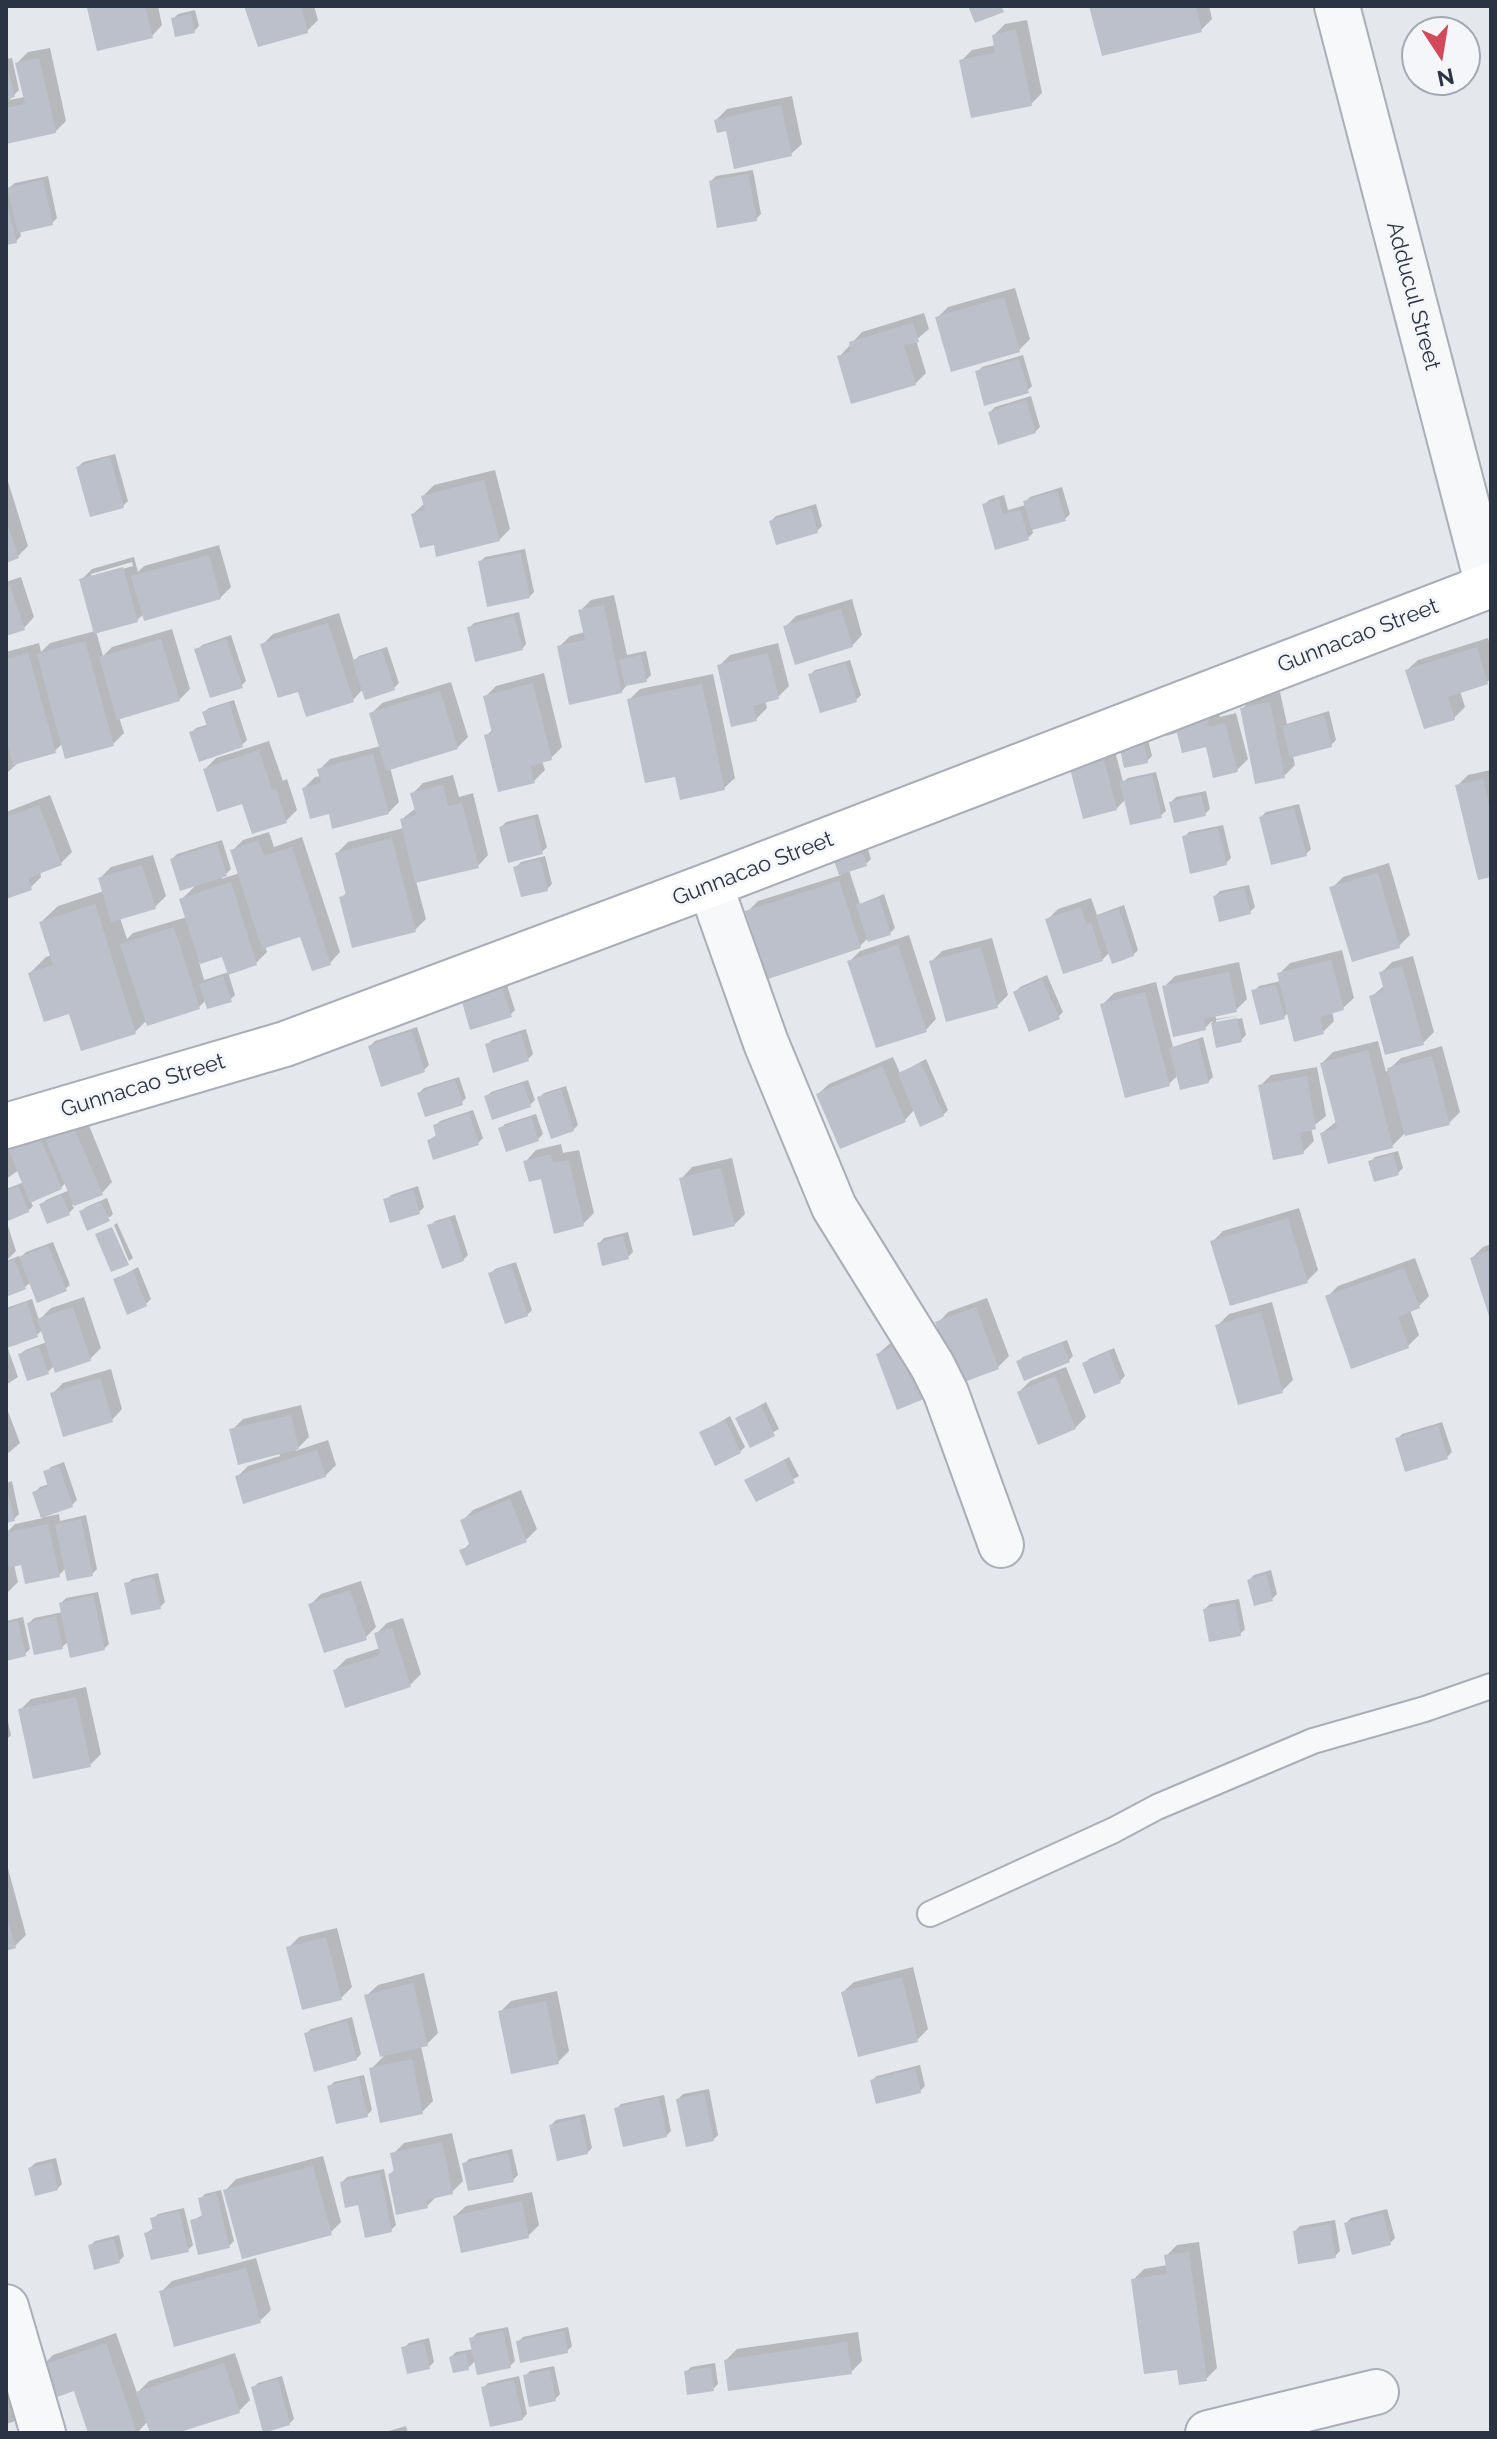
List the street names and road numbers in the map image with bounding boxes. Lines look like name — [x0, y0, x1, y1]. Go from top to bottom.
street label: Adducul Street — [1380, 219, 1446, 373]
street label: Gunnacao Street — [1274, 593, 1442, 679]
street label: Gunnacao Street — [669, 826, 837, 912]
street label: Gunnacao Street — [58, 1048, 228, 1124]

